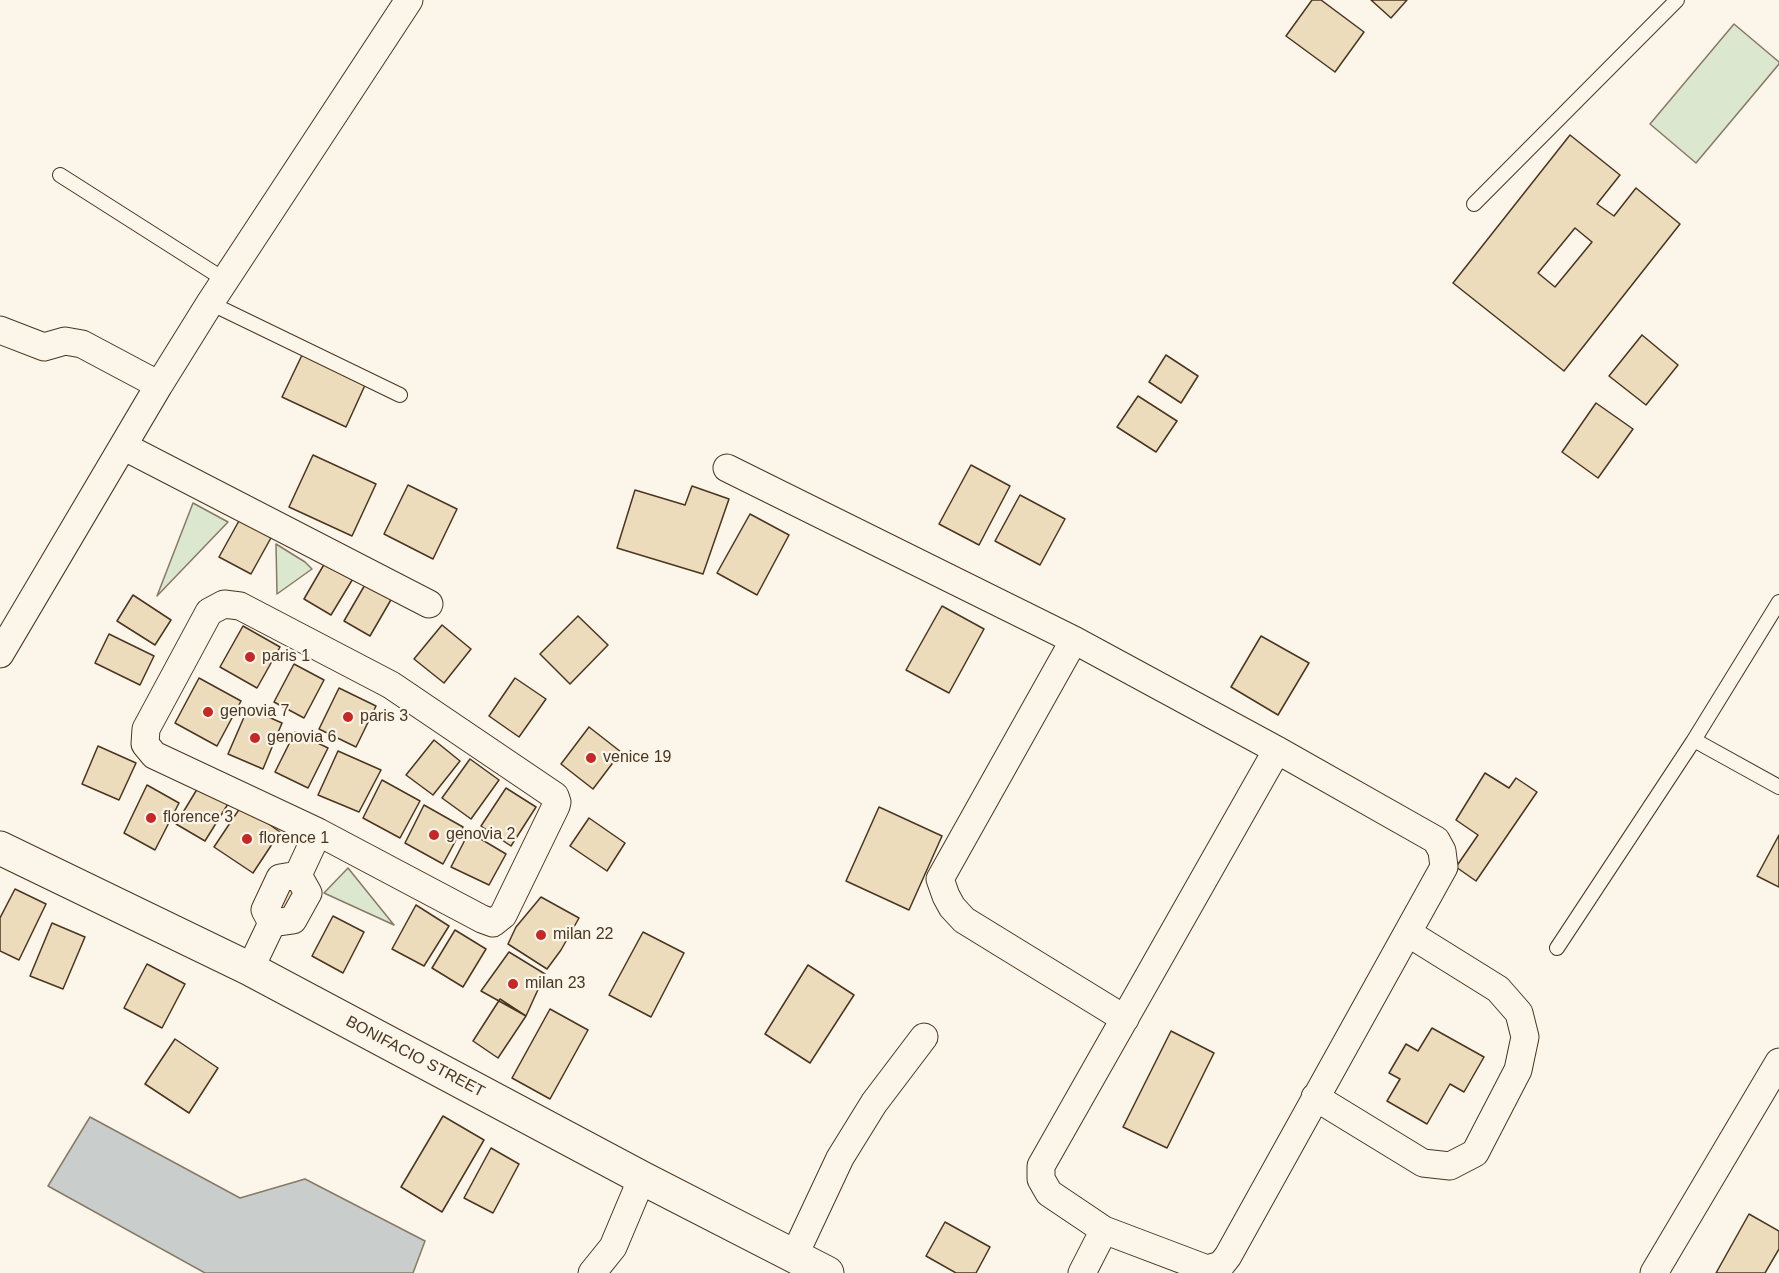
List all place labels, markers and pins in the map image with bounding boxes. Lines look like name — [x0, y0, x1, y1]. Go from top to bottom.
place label: paris 1 — [262, 647, 310, 667]
marker: paris 1 — [243, 650, 257, 664]
place label: genovia 7 — [220, 702, 289, 722]
marker: genovia 7 — [201, 705, 215, 719]
place label: paris 3 — [360, 707, 408, 727]
marker: paris 3 — [341, 710, 355, 724]
place label: genovia 6 — [267, 728, 336, 748]
marker: genovia 6 — [248, 731, 262, 745]
place label: venice 19 — [603, 748, 671, 768]
marker: venice 19 — [584, 751, 598, 765]
place label: florence 3 — [163, 808, 233, 828]
marker: florence 3 — [144, 811, 158, 825]
place label: genovia 2 — [446, 825, 515, 845]
marker: genovia 2 — [427, 828, 441, 842]
place label: florence 1 — [259, 829, 329, 849]
marker: florence 1 — [240, 832, 254, 846]
place label: milan 22 — [553, 925, 613, 945]
marker: milan 22 — [534, 928, 548, 942]
place label: milan 23 — [525, 974, 585, 994]
marker: milan 23 — [506, 977, 520, 991]

